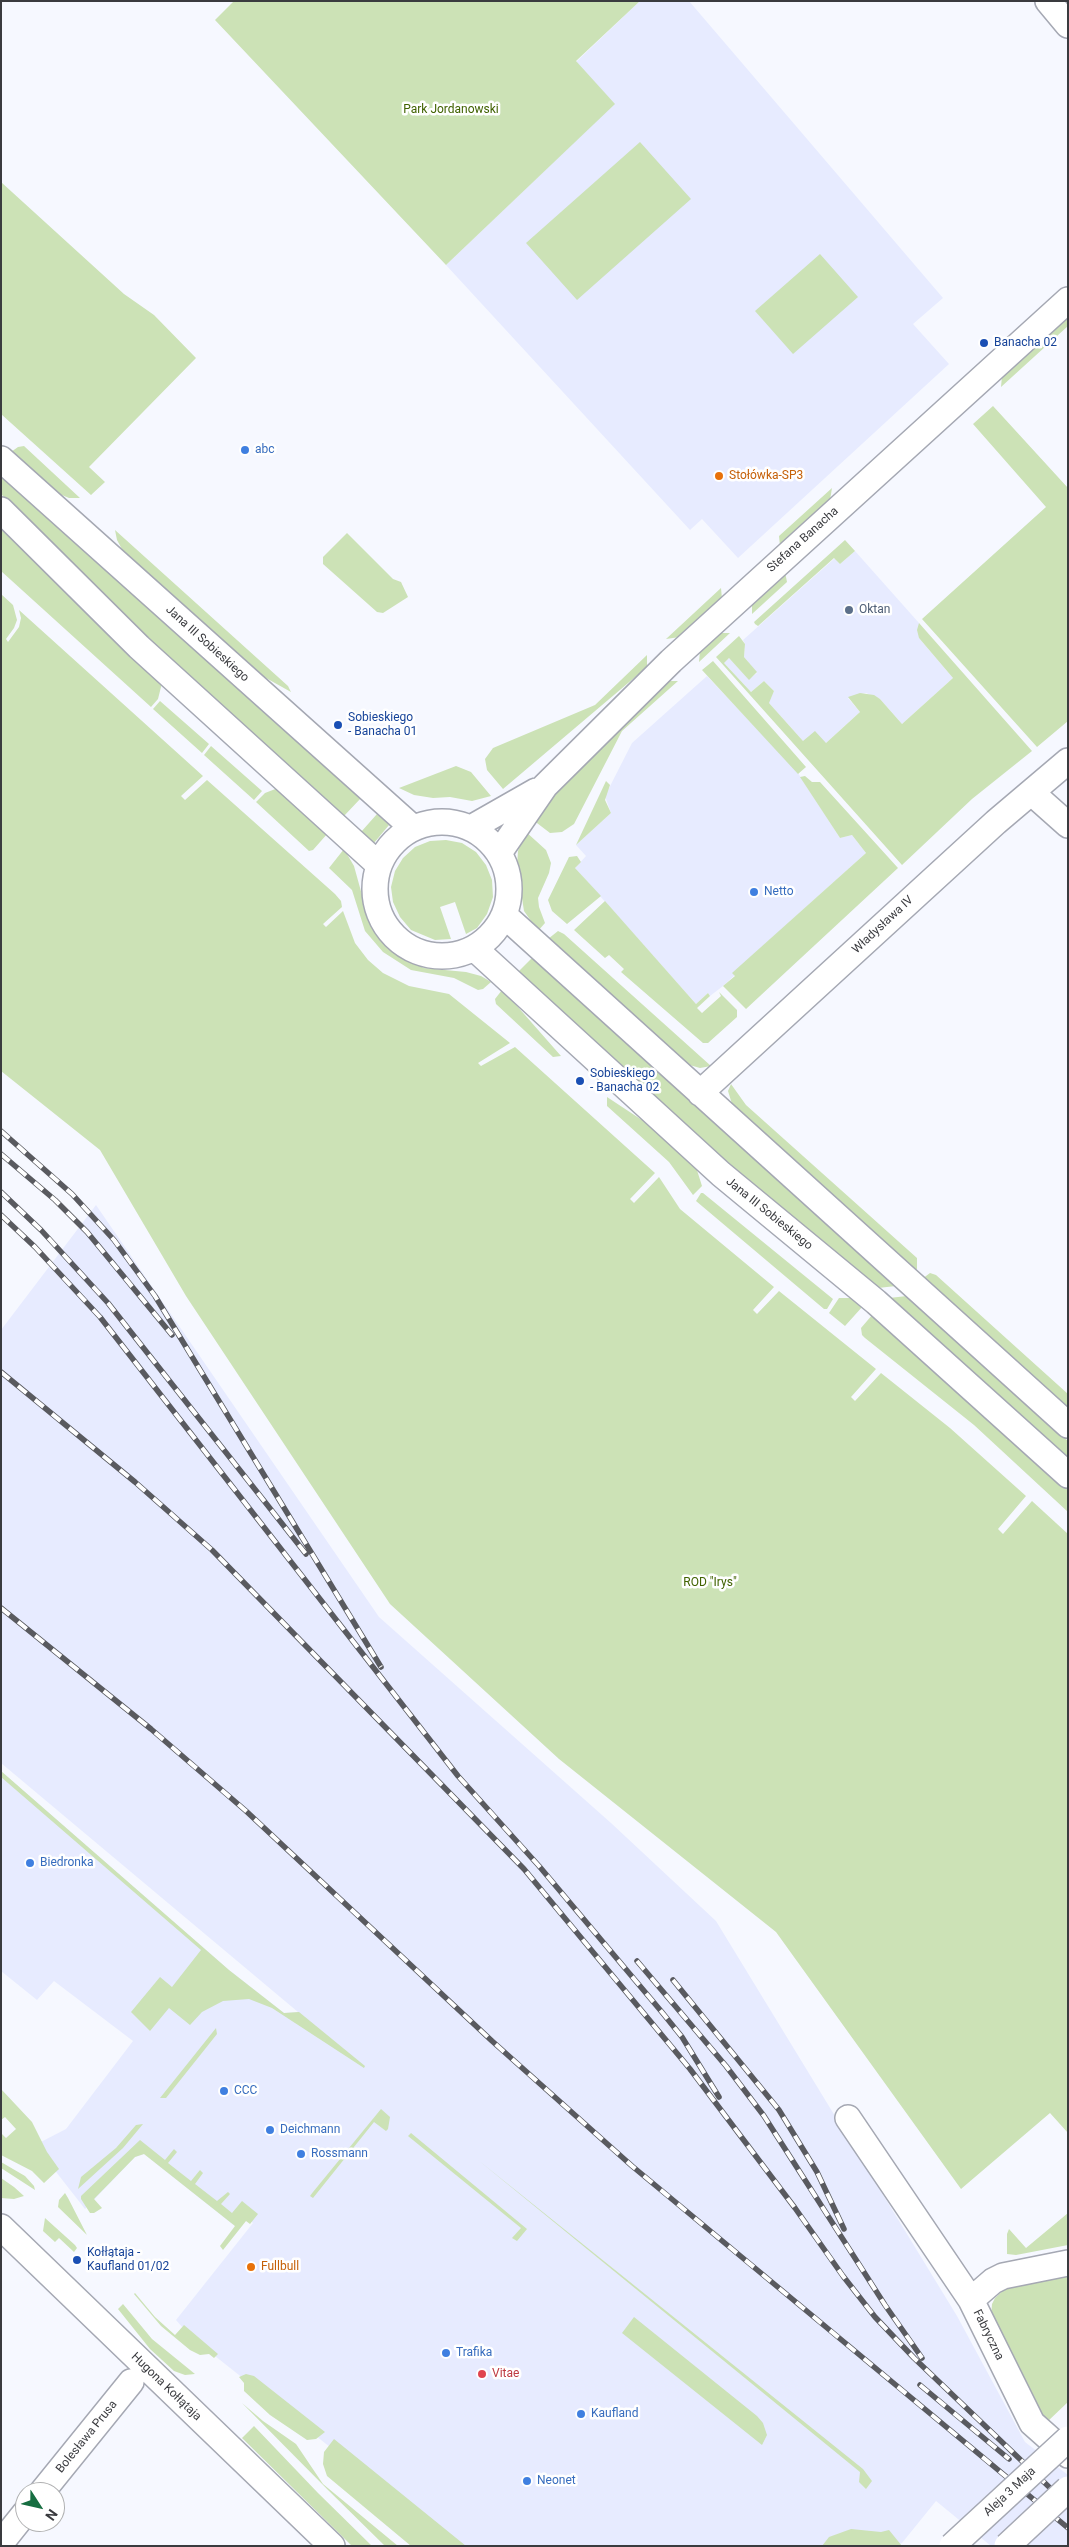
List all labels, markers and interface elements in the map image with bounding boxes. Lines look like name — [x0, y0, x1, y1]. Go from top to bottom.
park label: Park Jordanowski — [403, 103, 499, 117]
place label: Banacha 02 — [994, 336, 1057, 350]
marker: Banacha 02 — [978, 337, 990, 349]
place label: abc — [255, 443, 275, 457]
marker: abc — [239, 444, 251, 456]
place label: Stołówka-SP3 — [729, 469, 803, 483]
marker: Stołówka-SP3 — [713, 470, 725, 482]
street label: Stefana Banacha — [764, 504, 842, 576]
street label: Jana III Sobieskiego — [162, 603, 252, 685]
place label: Oktan — [859, 603, 890, 617]
marker: Oktan — [843, 604, 855, 616]
place label: Sobieskiego - Banacha 01 — [348, 711, 417, 739]
marker: Sobieskiego - Banacha 01 — [332, 719, 344, 731]
place label: Netto — [764, 885, 794, 899]
marker: Netto — [748, 886, 760, 898]
street label: Władysława IV — [849, 893, 917, 957]
place label: Sobieskiego - Banacha 02 — [590, 1067, 659, 1095]
marker: Sobieskiego - Banacha 02 — [574, 1075, 586, 1087]
street label: Jana III Sobieskiego — [723, 1175, 815, 1253]
park label: ROD "Irys" — [683, 1576, 737, 1590]
place label: Biedronka — [40, 1856, 94, 1870]
marker: Biedronka — [24, 1857, 36, 1869]
place label: CCC — [234, 2084, 257, 2098]
marker: CCC — [218, 2085, 230, 2097]
place label: Deichmann — [280, 2123, 340, 2137]
marker: Deichmann — [264, 2124, 276, 2136]
place label: Rossmann — [311, 2147, 368, 2161]
marker: Rossmann — [295, 2148, 307, 2160]
place label: Kołłątaja - Kaufland 01/02 — [87, 2246, 169, 2274]
marker: Kołłątaja - Kaufland 01/02 — [71, 2254, 83, 2266]
place label: Fullbull — [261, 2260, 299, 2274]
marker: Fullbull — [245, 2261, 257, 2273]
street label: Fabryczna — [970, 2307, 1006, 2363]
place label: Trafika — [456, 2346, 492, 2360]
marker: Trafika — [440, 2347, 452, 2359]
street label: Hugona Kołłątaja — [128, 2350, 204, 2424]
place label: Vitae — [492, 2367, 519, 2381]
marker: Vitae — [476, 2368, 488, 2380]
street label: Bolesława Prusa — [53, 2398, 121, 2476]
place label: Kaufland — [591, 2407, 638, 2421]
marker: Kaufland — [575, 2408, 587, 2420]
street label: Aleja 3 Maja — [981, 2464, 1039, 2520]
place label: Neonet — [537, 2474, 576, 2488]
marker: Neonet — [521, 2475, 533, 2487]
north arrow — [15, 2482, 65, 2532]
text: N — [42, 2506, 61, 2524]

